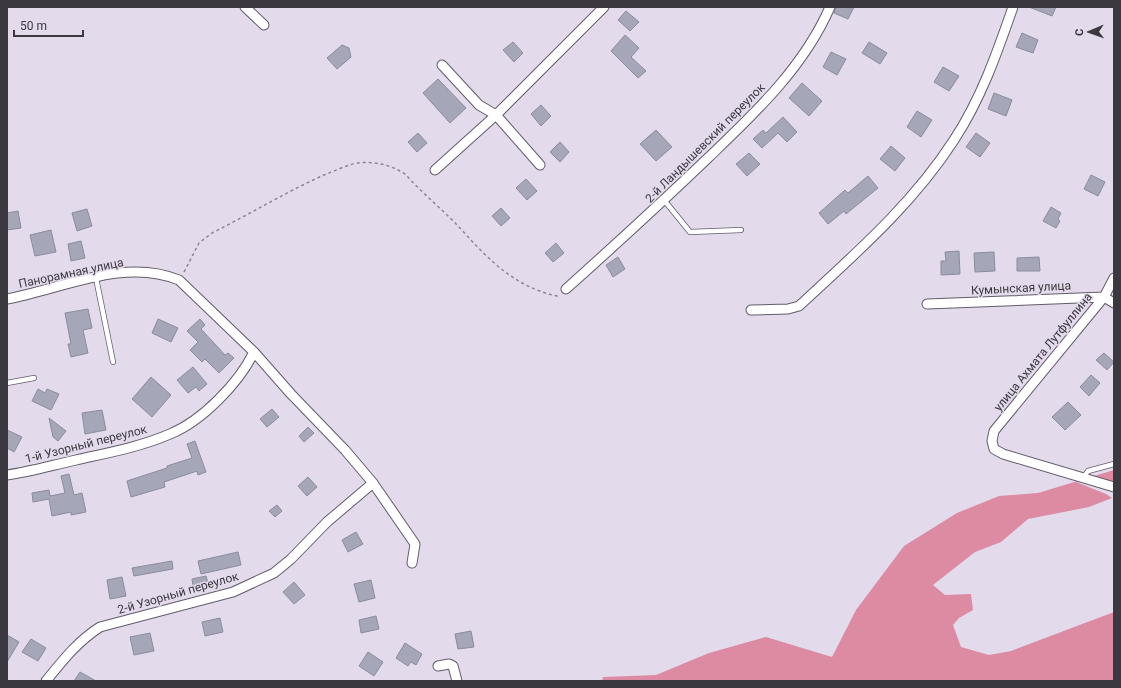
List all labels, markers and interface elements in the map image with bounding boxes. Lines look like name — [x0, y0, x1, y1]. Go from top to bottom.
scale bar — [14, 12, 83, 38]
north arrow — [1069, 12, 1109, 52]
text: 50 m — [20, 19, 47, 33]
text: С — [1073, 29, 1086, 36]
street label: 2-й Ландышевский переулок — [642, 80, 768, 206]
street label: Панорамная улица — [17, 255, 125, 291]
street label: Кумынская улица — [971, 278, 1071, 298]
street label: улица Ахмата Лутфуллина — [991, 290, 1095, 414]
street label: 1-й Узорный переулок — [24, 422, 149, 466]
street label: 2-й Узорный переулок — [116, 569, 241, 617]

